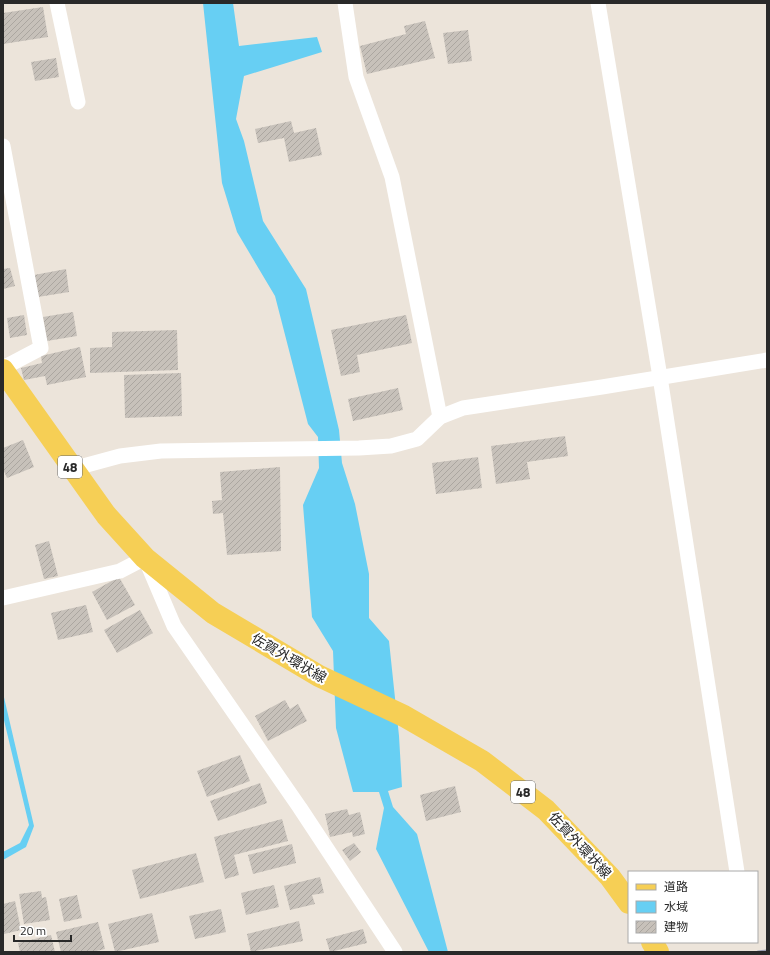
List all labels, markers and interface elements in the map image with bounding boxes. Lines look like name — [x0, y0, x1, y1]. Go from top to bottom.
road number: 48 — [58, 456, 82, 478]
street label: 佐賀外環状線 — [248, 627, 331, 688]
road number: 48 — [511, 781, 535, 803]
street label: 佐賀外環状線 — [544, 807, 617, 883]
legend — [628, 871, 758, 943]
text: 道路 — [664, 877, 688, 896]
text: 水域 — [664, 897, 688, 916]
scale bar — [14, 917, 71, 943]
text: 建物 — [664, 917, 688, 936]
text: 20 m — [20, 921, 46, 940]

